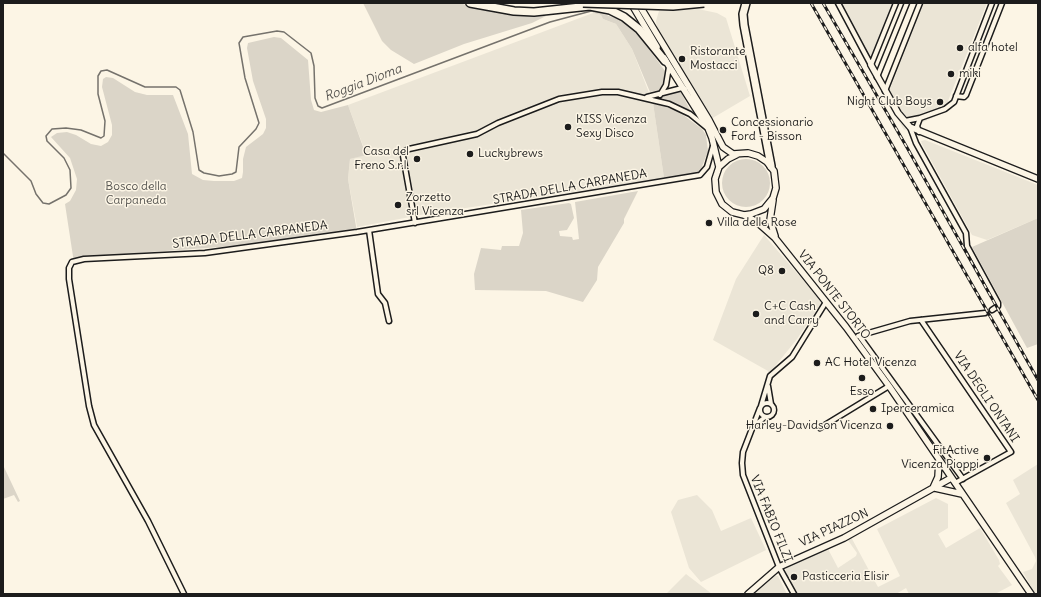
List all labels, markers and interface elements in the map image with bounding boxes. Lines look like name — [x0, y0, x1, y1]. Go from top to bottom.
place label: alfa hotel — [968, 41, 1018, 55]
marker: alfa hotel — [955, 43, 965, 53]
place label: Ristorante Mostacci — [690, 45, 745, 73]
marker: Ristorante Mostacci — [677, 54, 687, 64]
water label: Roggia Dioma — [322, 61, 404, 105]
place label: miki — [959, 67, 981, 81]
marker: miki — [946, 69, 956, 79]
place label: Night Club Boys — [847, 95, 932, 109]
marker: Night Club Boys — [935, 97, 945, 107]
place label: KISS Vicenza Sexy Disco — [576, 113, 647, 141]
place label: Concessionario Ford - Bisson — [731, 116, 813, 144]
marker: KISS Vicenza Sexy Disco — [563, 122, 573, 132]
marker: Concessionario Ford - Bisson — [718, 125, 728, 135]
place label: Casa del Freno S.r.l. — [354, 145, 409, 173]
place label: Luckybrews — [478, 147, 543, 161]
marker: Luckybrews — [465, 149, 475, 159]
marker: Casa del Freno S.r.l. — [412, 154, 422, 164]
street label: STRADA DELLA CARPANEDA — [492, 166, 648, 208]
park label: Bosco della Carpaneda — [105, 180, 167, 208]
place label: Zorzetto srl Vicenza — [406, 191, 464, 219]
marker: Zorzetto srl Vicenza — [393, 200, 403, 210]
place label: Villa delle Rose — [717, 216, 797, 230]
street label: STRADA DELLA CARPANEDA — [172, 218, 328, 252]
marker: Villa delle Rose — [704, 218, 714, 228]
street label: VIA PONTE STORTO — [795, 248, 873, 342]
place label: Q8 — [758, 264, 774, 278]
marker: Q8 — [777, 266, 787, 276]
place label: C+C Cash and Carry — [764, 300, 819, 328]
marker: C+C Cash and Carry — [751, 309, 761, 319]
street label: VIA DEGLI ONTANI — [950, 349, 1022, 445]
place label: AC Hotel Vicenza — [825, 356, 917, 370]
marker: AC Hotel Vicenza — [812, 358, 822, 368]
marker: Esso — [857, 373, 867, 383]
place label: Esso — [850, 385, 874, 399]
place label: Iperceramica — [881, 402, 954, 416]
marker: Iperceramica — [868, 404, 878, 414]
place label: Harley-Davidson Vicenza — [746, 419, 882, 433]
marker: Harley-Davidson Vicenza — [885, 421, 895, 431]
place label: FitActive Vicenza Pioppi — [901, 444, 979, 472]
marker: FitActive Vicenza Pioppi — [982, 453, 992, 463]
street label: VIA FABIO FILZI — [747, 473, 795, 565]
street label: VIA PIAZZON — [797, 506, 871, 550]
place label: Pasticceria Elisir — [802, 570, 889, 584]
marker: Pasticceria Elisir — [789, 572, 799, 582]

